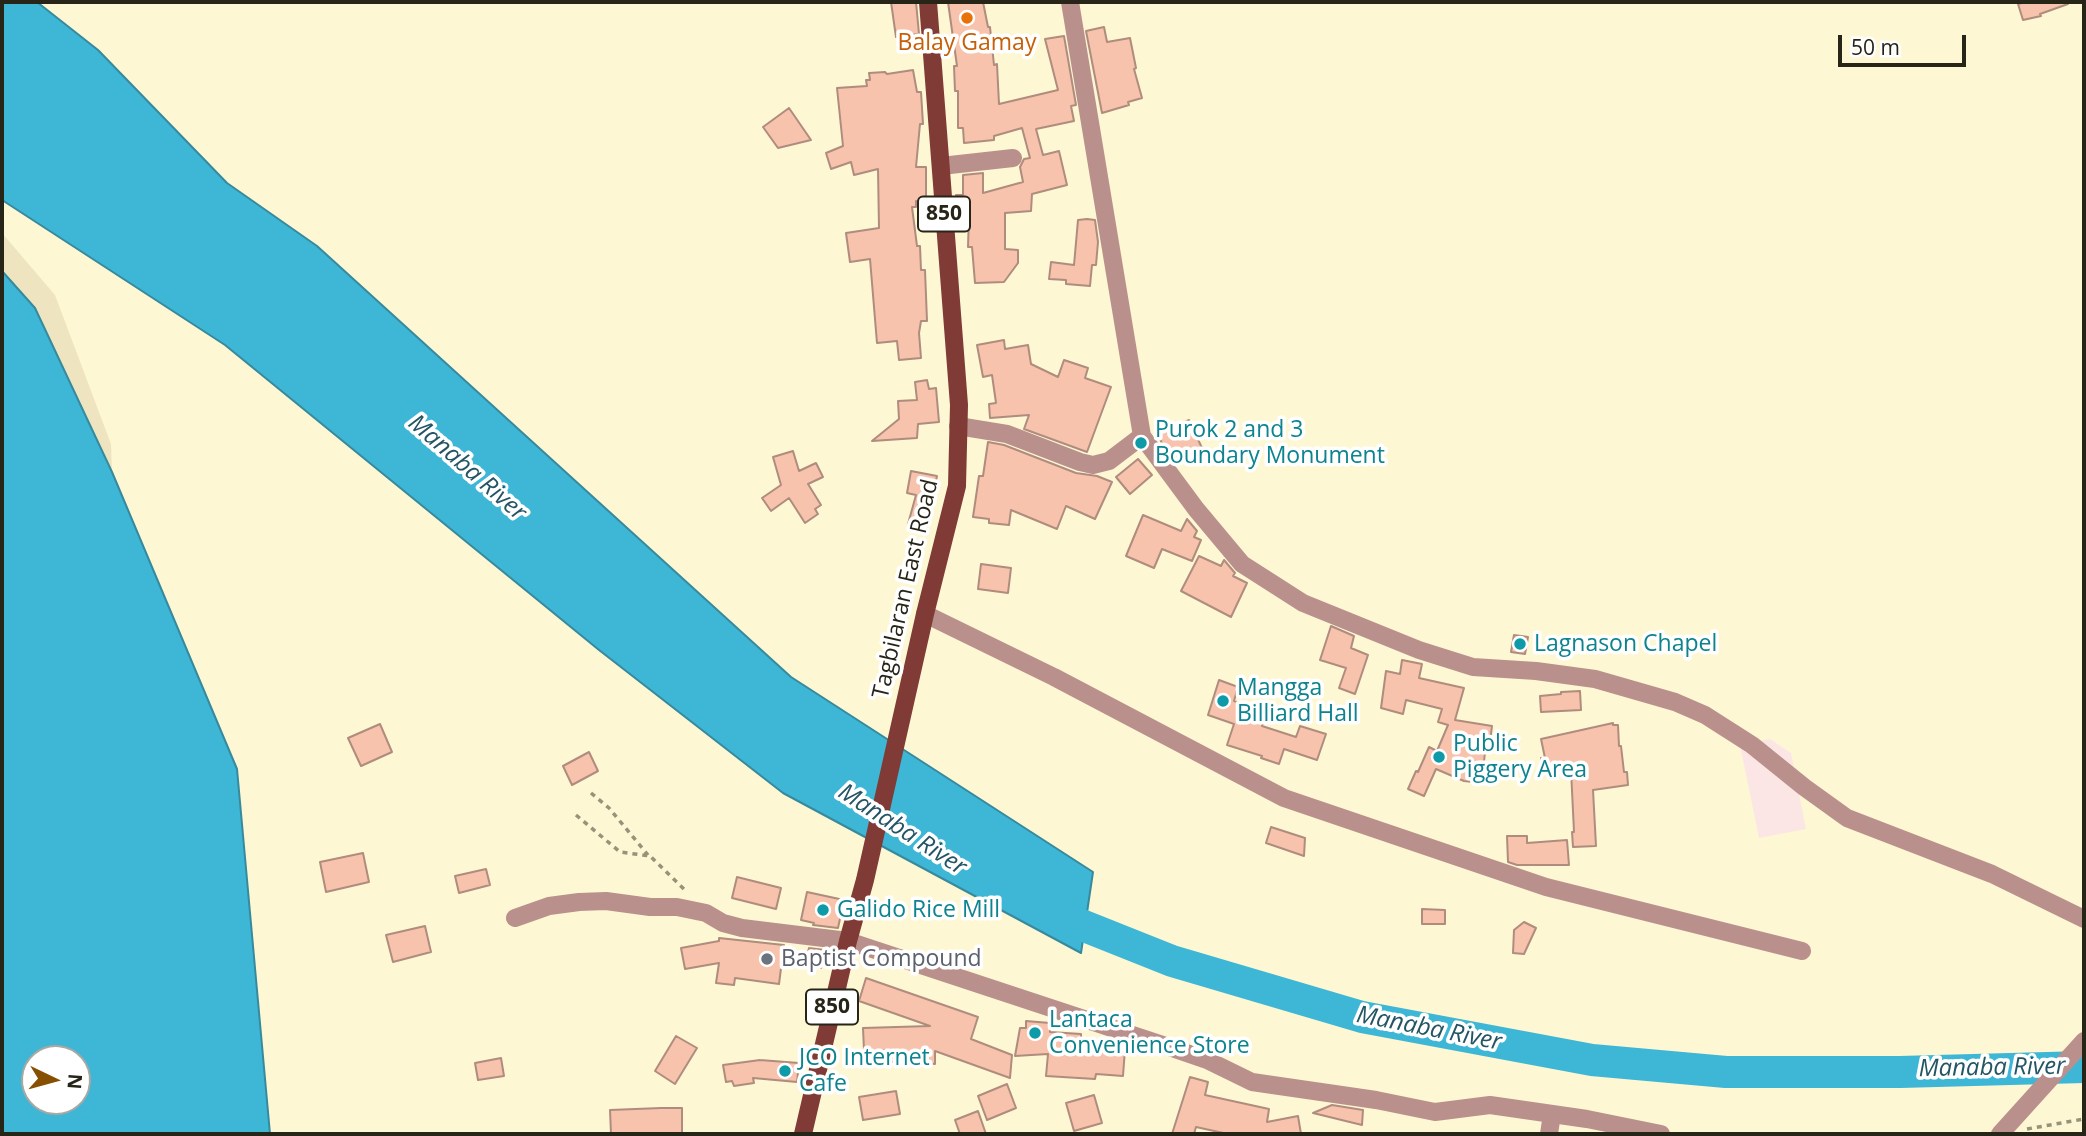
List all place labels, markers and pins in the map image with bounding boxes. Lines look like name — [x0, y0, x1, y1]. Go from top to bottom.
marker: Balay Gamay — [959, 10, 975, 26]
place label: Balay Gamay — [898, 29, 1036, 57]
place label: Purok 2 and 3 Boundary Monument — [1155, 416, 1385, 470]
marker: Purok 2 and 3 Boundary Monument — [1133, 435, 1149, 451]
place label: Lagnason Chapel — [1534, 630, 1717, 658]
marker: Lagnason Chapel — [1512, 636, 1528, 652]
place label: Mangga Billiard Hall — [1237, 674, 1359, 728]
marker: Mangga Billiard Hall — [1215, 693, 1231, 709]
place label: Public Piggery Area — [1453, 730, 1587, 784]
marker: Public Piggery Area — [1431, 749, 1447, 765]
place label: Galido Rice Mill — [837, 896, 1000, 924]
marker: Galido Rice Mill — [815, 902, 831, 918]
place label: Baptist Compound — [781, 945, 982, 973]
marker: Baptist Compound — [759, 951, 775, 967]
place label: Lantaca Convenience Store — [1049, 1006, 1250, 1060]
marker: Lantaca Convenience Store — [1027, 1025, 1043, 1041]
place label: JCO Internet Cafe — [799, 1044, 930, 1098]
marker: JCO Internet Cafe — [777, 1063, 793, 1079]

